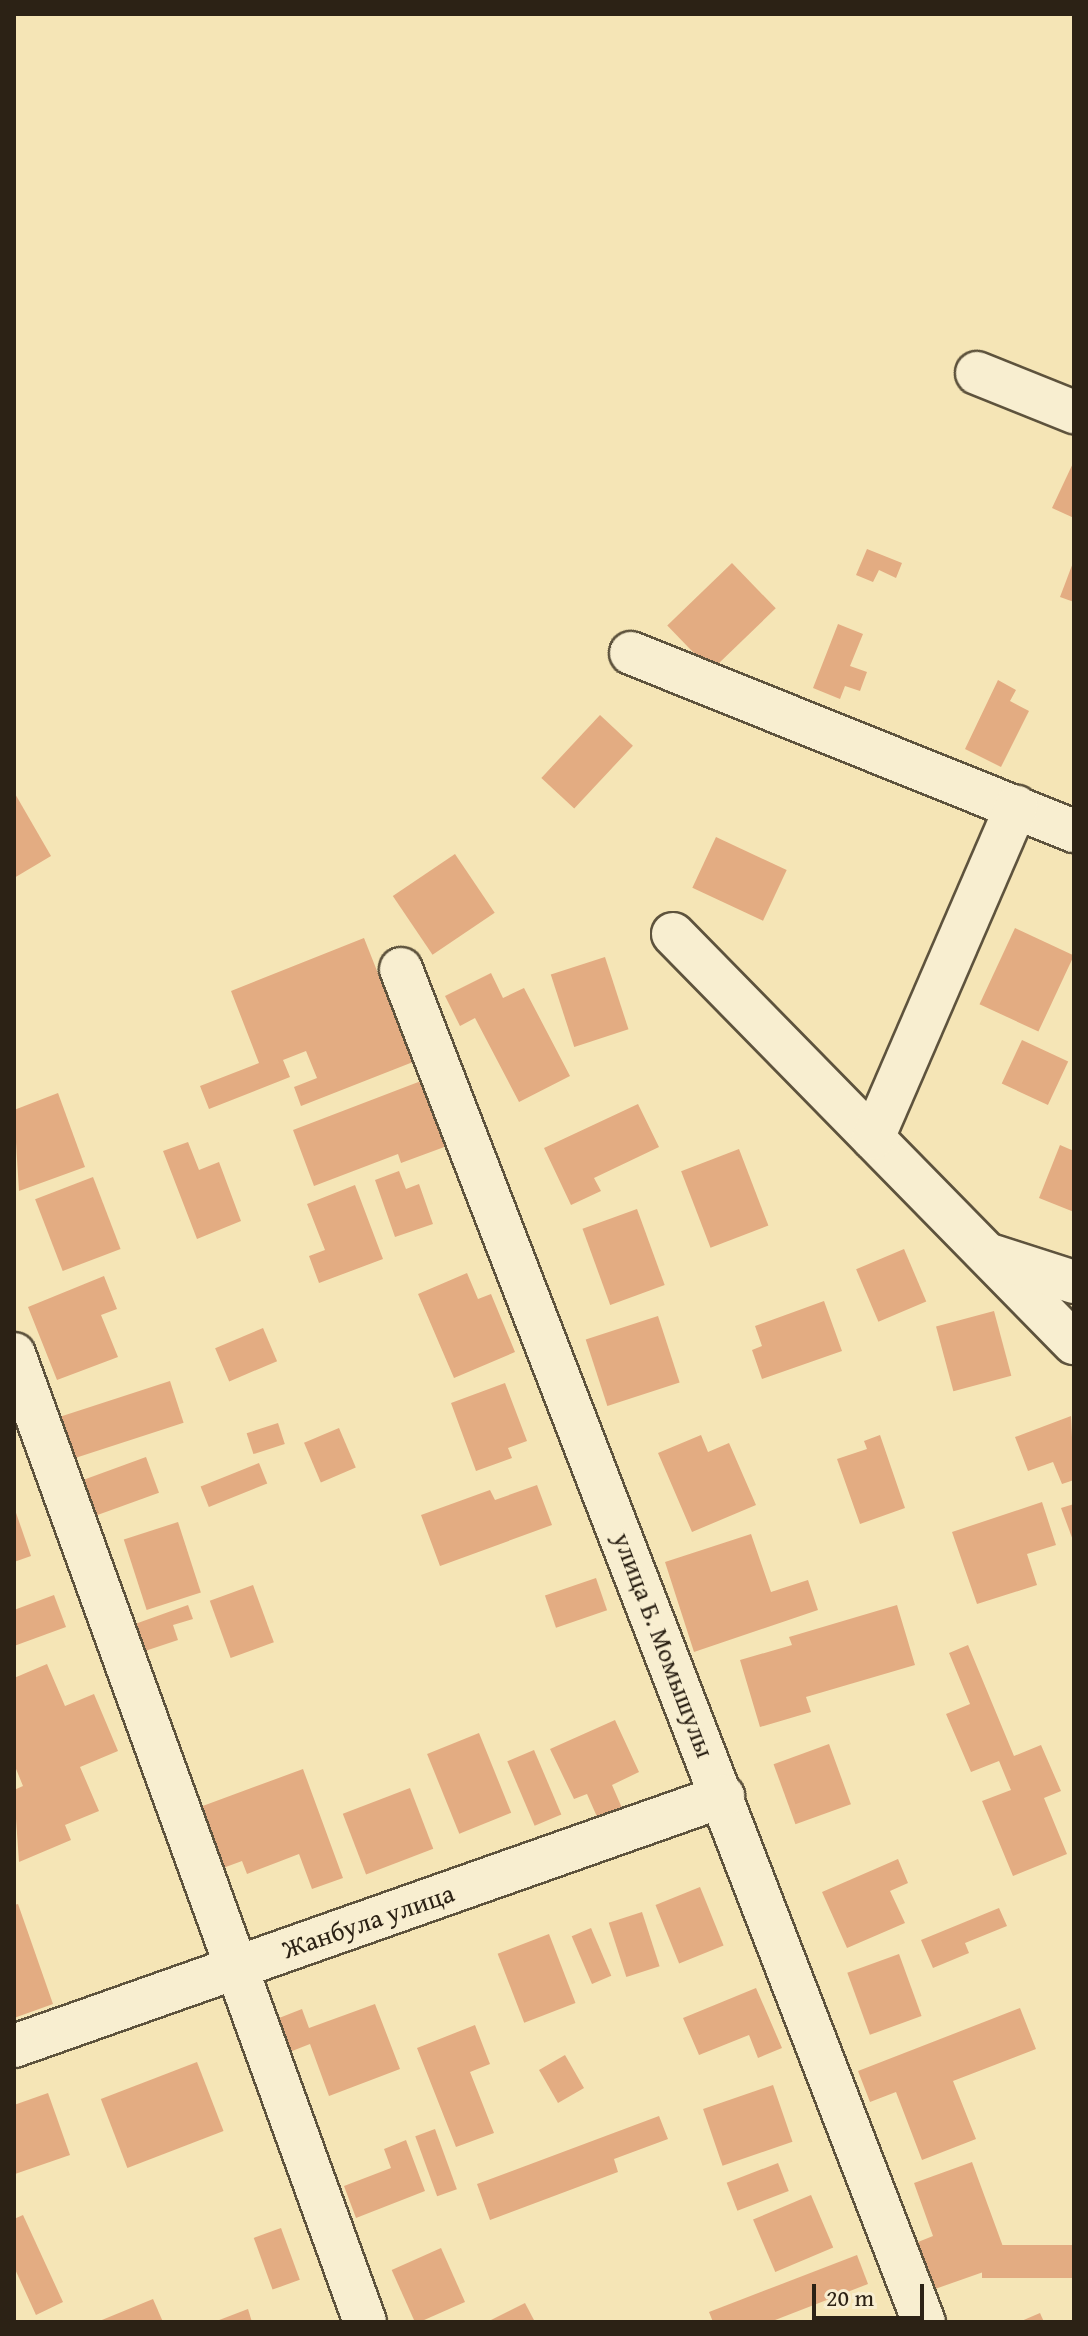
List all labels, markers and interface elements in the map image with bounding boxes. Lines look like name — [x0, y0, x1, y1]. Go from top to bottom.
street label: улица Б. Момышулы — [607, 1528, 721, 1762]
street label: Жанбула улица — [278, 1877, 458, 1965]
scale bar — [816, 2268, 928, 2318]
text: 20 m — [826, 2280, 874, 2315]

